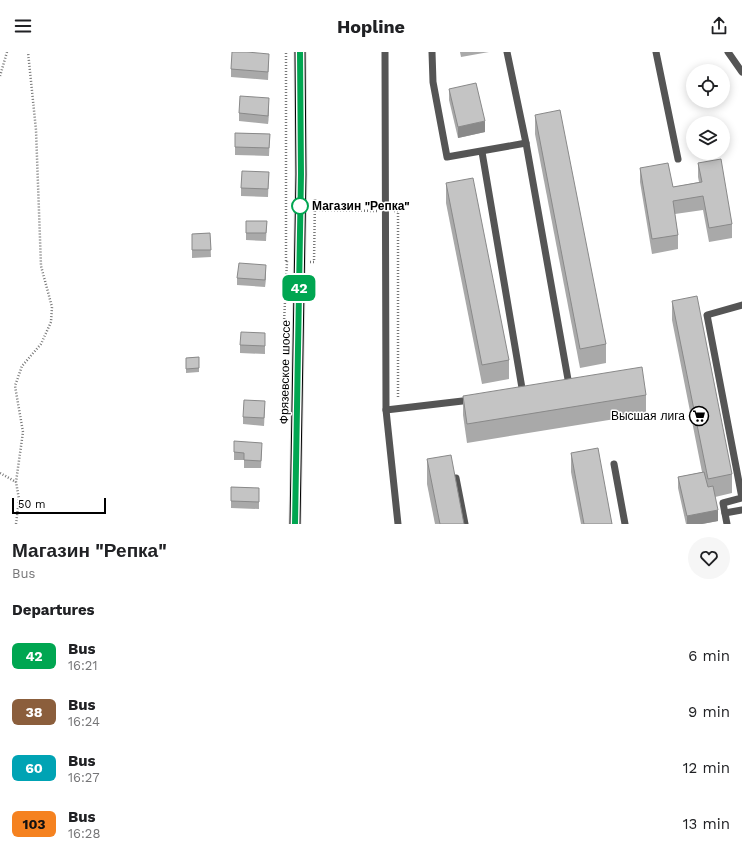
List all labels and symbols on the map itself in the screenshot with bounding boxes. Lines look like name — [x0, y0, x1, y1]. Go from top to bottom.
marker: Магазин "Репка" — [291, 197, 309, 215]
place label: Магазин "Репка" — [312, 199, 410, 213]
line badge: 42 — [281, 275, 317, 301]
street label: Фрязевское шоссе — [277, 319, 293, 424]
supermarket icon: Высшая лига — [688, 405, 710, 427]
place label: Высшая лига — [611, 409, 685, 423]
scale bar — [12, 496, 106, 515]

